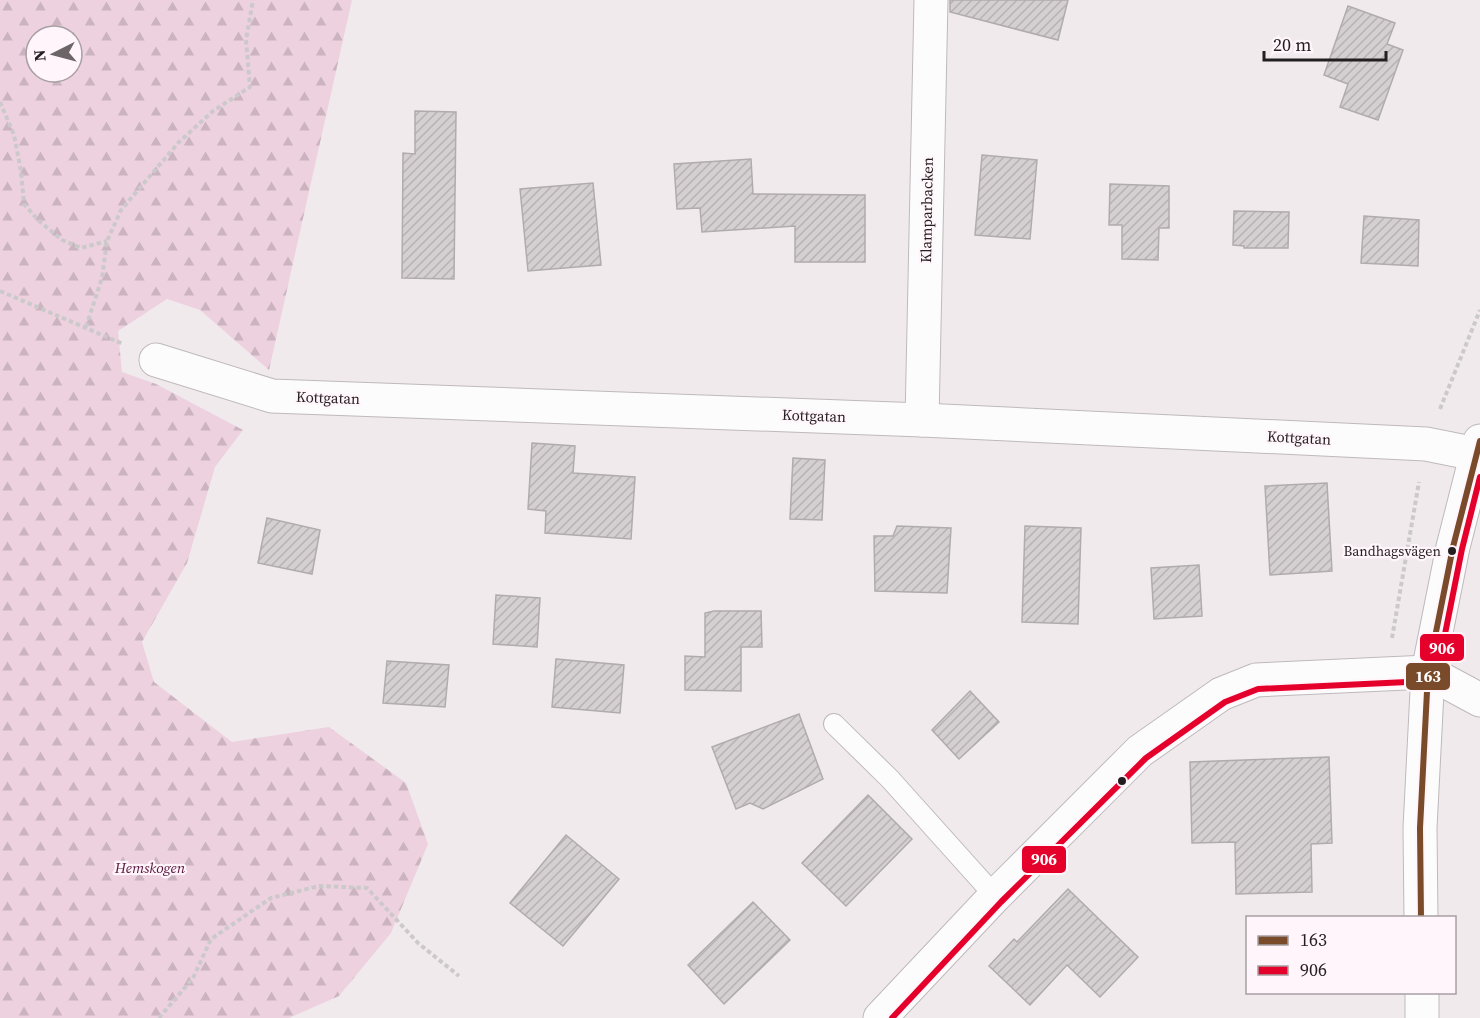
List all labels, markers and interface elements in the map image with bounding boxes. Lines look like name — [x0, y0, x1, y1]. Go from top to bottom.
north arrow — [24, 24, 84, 84]
scale bar — [1264, 24, 1386, 62]
text: 20 m — [1273, 32, 1311, 57]
text: N — [27, 48, 51, 63]
street label: Klamparbacken — [915, 157, 938, 263]
street label: Kottgatan — [296, 386, 361, 409]
street label: Kottgatan — [782, 404, 847, 427]
street label: Kottgatan — [1266, 425, 1332, 450]
place label: Bandhagsvägen — [1343, 541, 1442, 561]
marker: Bandhagsvägen — [1446, 545, 1458, 557]
line badge: 906 — [1419, 633, 1465, 662]
text: 906 — [1429, 637, 1455, 659]
line badge: 163 — [1405, 662, 1451, 691]
text: 163 — [1415, 665, 1441, 687]
unlabelled marker — [1116, 775, 1128, 787]
line badge: 906 — [1021, 845, 1067, 874]
text: 906 — [1031, 848, 1057, 870]
park label: Hemskogen — [114, 857, 186, 878]
legend — [1246, 916, 1456, 994]
text: 163 — [1300, 927, 1327, 952]
text: 906 — [1300, 957, 1327, 982]

